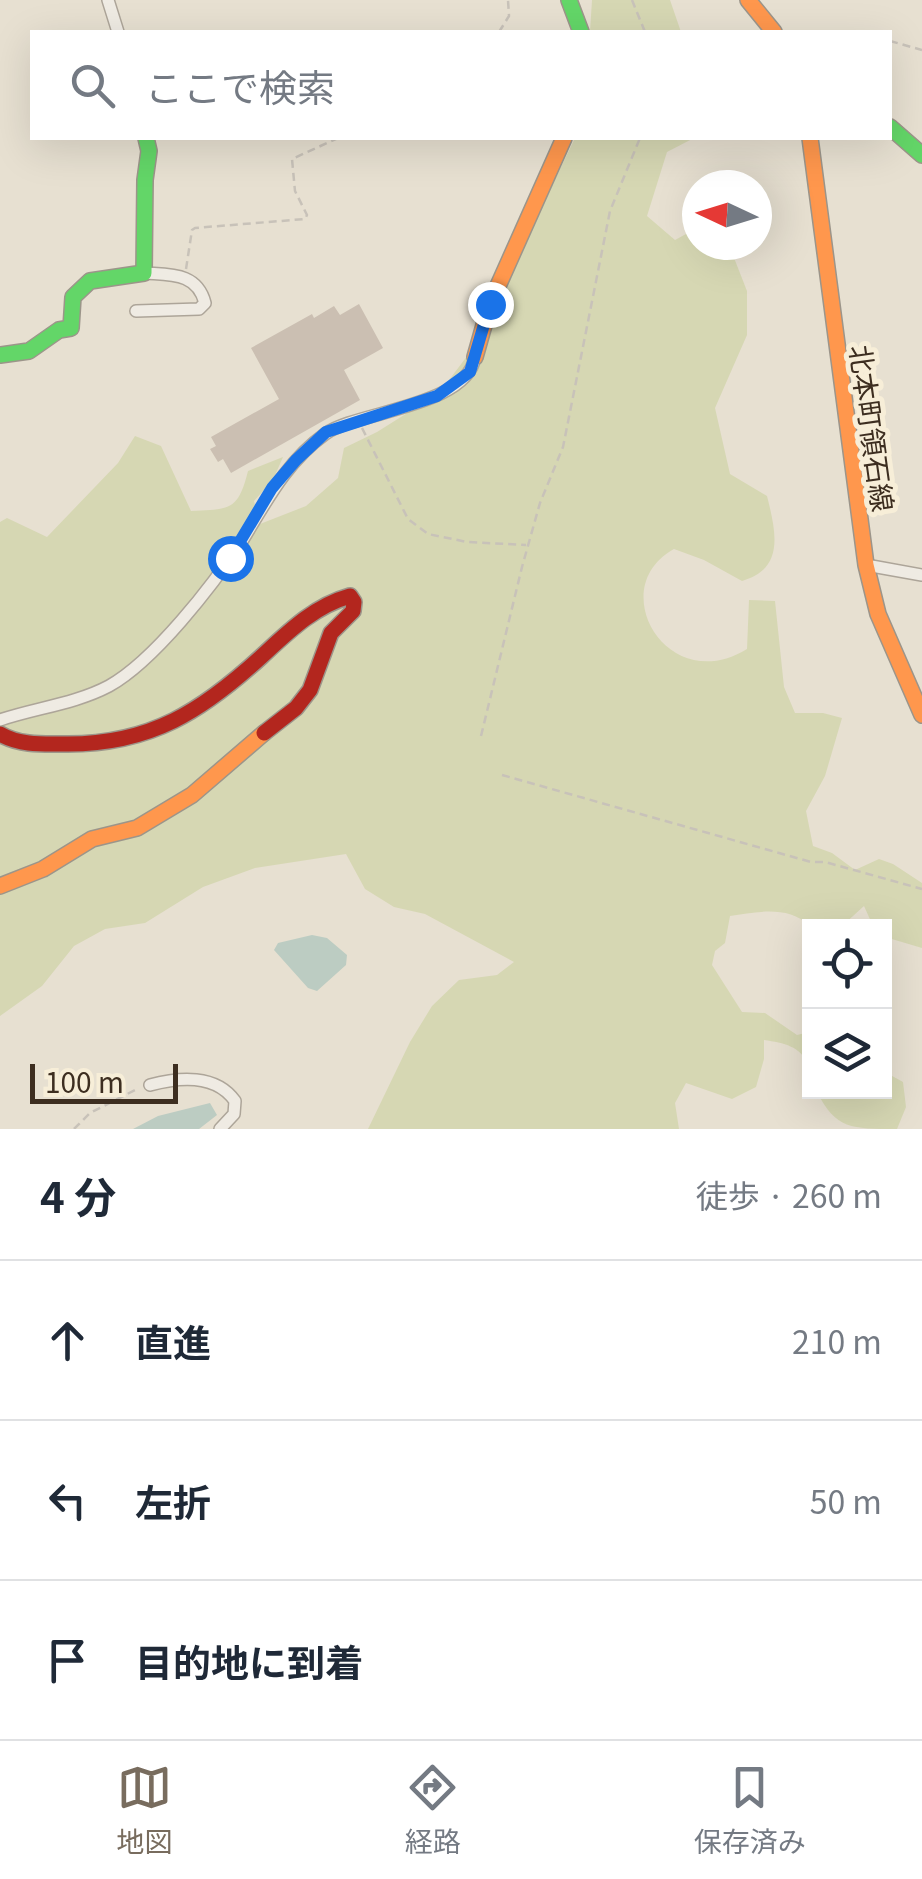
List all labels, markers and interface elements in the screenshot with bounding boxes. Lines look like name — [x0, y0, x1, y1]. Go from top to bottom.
search box — [30, 30, 892, 140]
icon: search — [65, 58, 120, 113]
text: ここで検索 — [145, 58, 335, 113]
north arrow — [682, 170, 772, 260]
route end — [468, 282, 514, 328]
street label: 北本町領石線 — [842, 342, 904, 514]
route start — [208, 536, 254, 582]
map controls — [802, 919, 892, 1099]
button: locate — [802, 919, 892, 1009]
button: layers — [802, 1009, 892, 1099]
scale bar — [30, 1059, 178, 1104]
text: 100 m — [45, 1061, 124, 1101]
text: 4 分 — [40, 1164, 116, 1225]
text: 徒歩 · 260 m — [696, 1171, 882, 1217]
icon: ahead — [40, 1313, 95, 1368]
text: 直進 — [135, 1313, 211, 1368]
text: 210 m — [792, 1317, 882, 1363]
icon: left — [40, 1473, 95, 1528]
text: 左折 — [135, 1473, 211, 1528]
text: 50 m — [810, 1477, 882, 1523]
icon: arrive — [40, 1633, 95, 1688]
text: 目的地に到着 — [135, 1633, 363, 1688]
tab: 地図 — [116, 1760, 172, 1860]
tab: 経路 — [405, 1760, 461, 1860]
tab: 保存済み — [694, 1760, 806, 1860]

